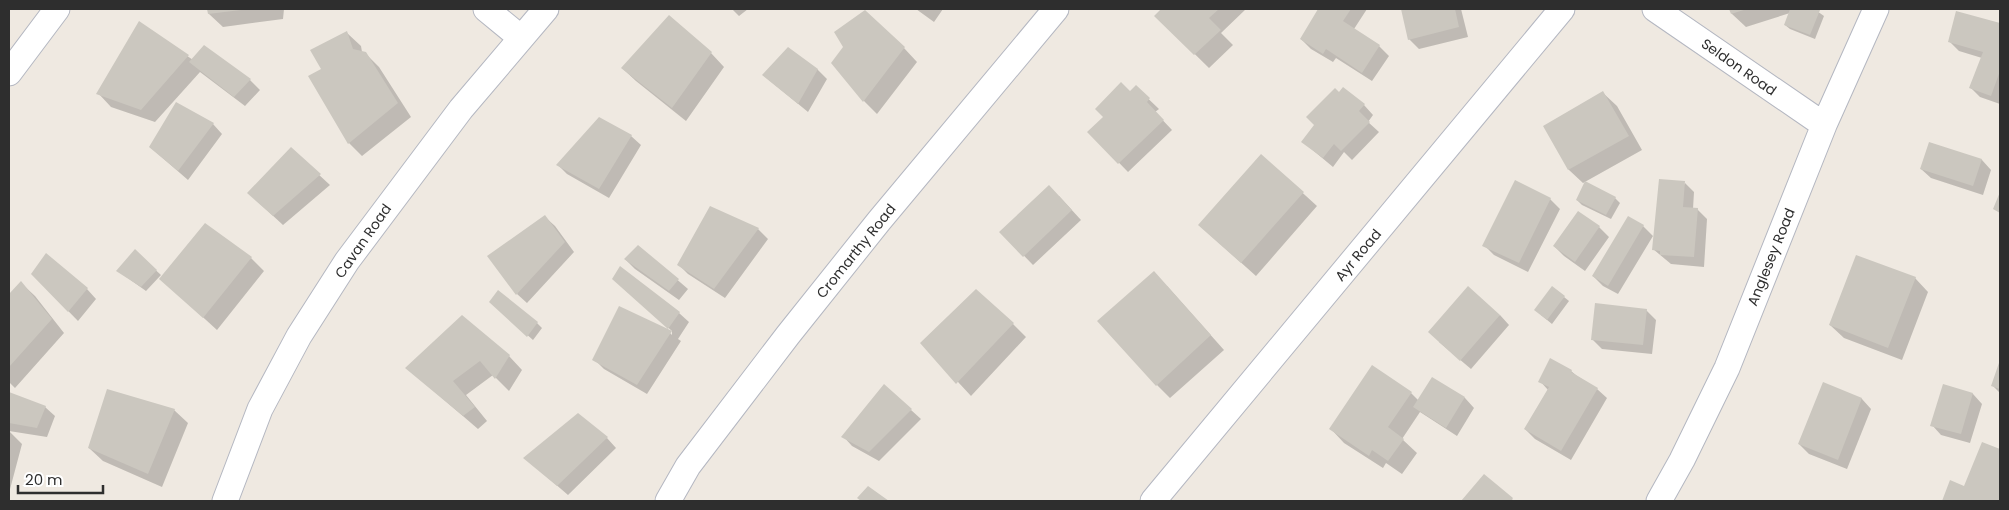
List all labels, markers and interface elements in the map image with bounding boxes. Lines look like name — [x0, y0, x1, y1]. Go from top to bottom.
street label: Seldon Road — [1697, 34, 1781, 100]
street label: Cavan Road — [330, 200, 396, 282]
street label: Cromarthy Road — [812, 200, 900, 302]
street label: Anglesey Road — [1742, 205, 1800, 309]
street label: Ayr Road — [1330, 225, 1386, 285]
scale bar — [18, 462, 102, 494]
text: 20 m — [25, 469, 63, 490]

